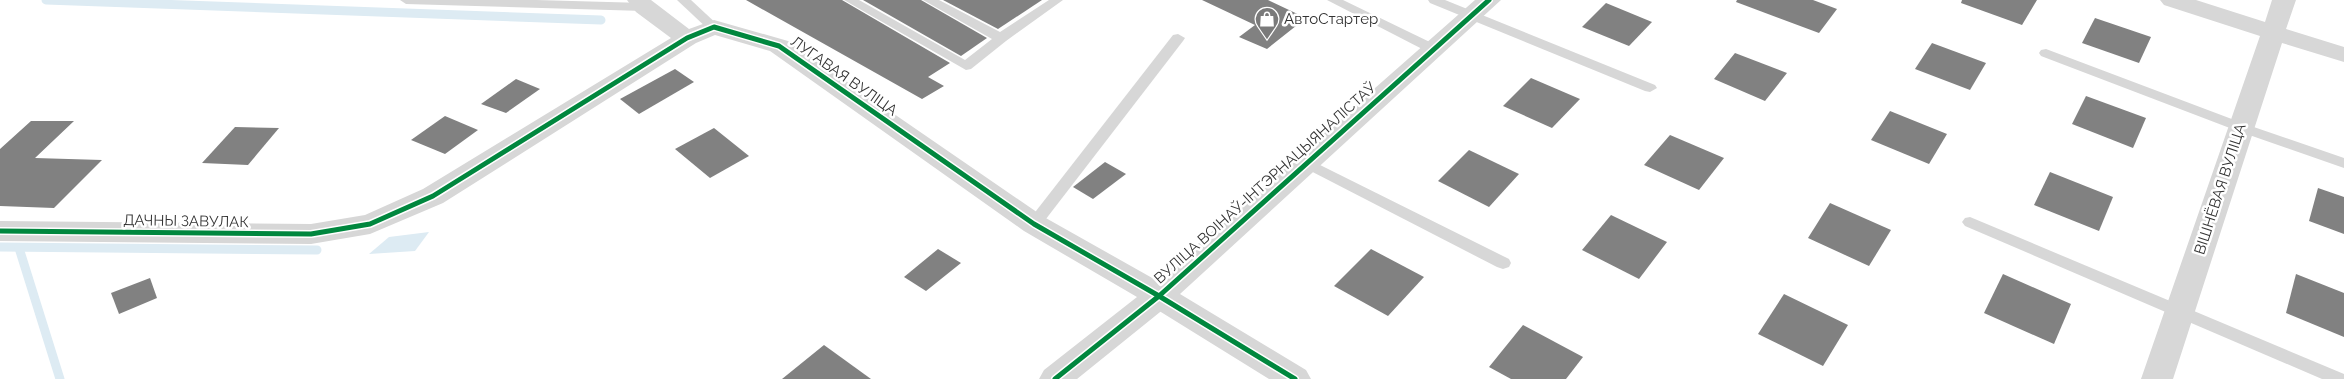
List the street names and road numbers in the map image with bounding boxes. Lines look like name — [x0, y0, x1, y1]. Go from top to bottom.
street label: ЛУГАВАЯ ВУЛІЦА — [787, 32, 901, 120]
street label: ВУЛІЦА ВОІНАЎ-ІНТЭРНАЦЫЯНАЛІСТАЎ — [1150, 78, 1380, 287]
street label: ВІШНЁВАЯ ВУЛІЦА — [2189, 121, 2250, 257]
street label: ДАЧНЫ ЗАВУЛАК — [123, 211, 249, 231]

